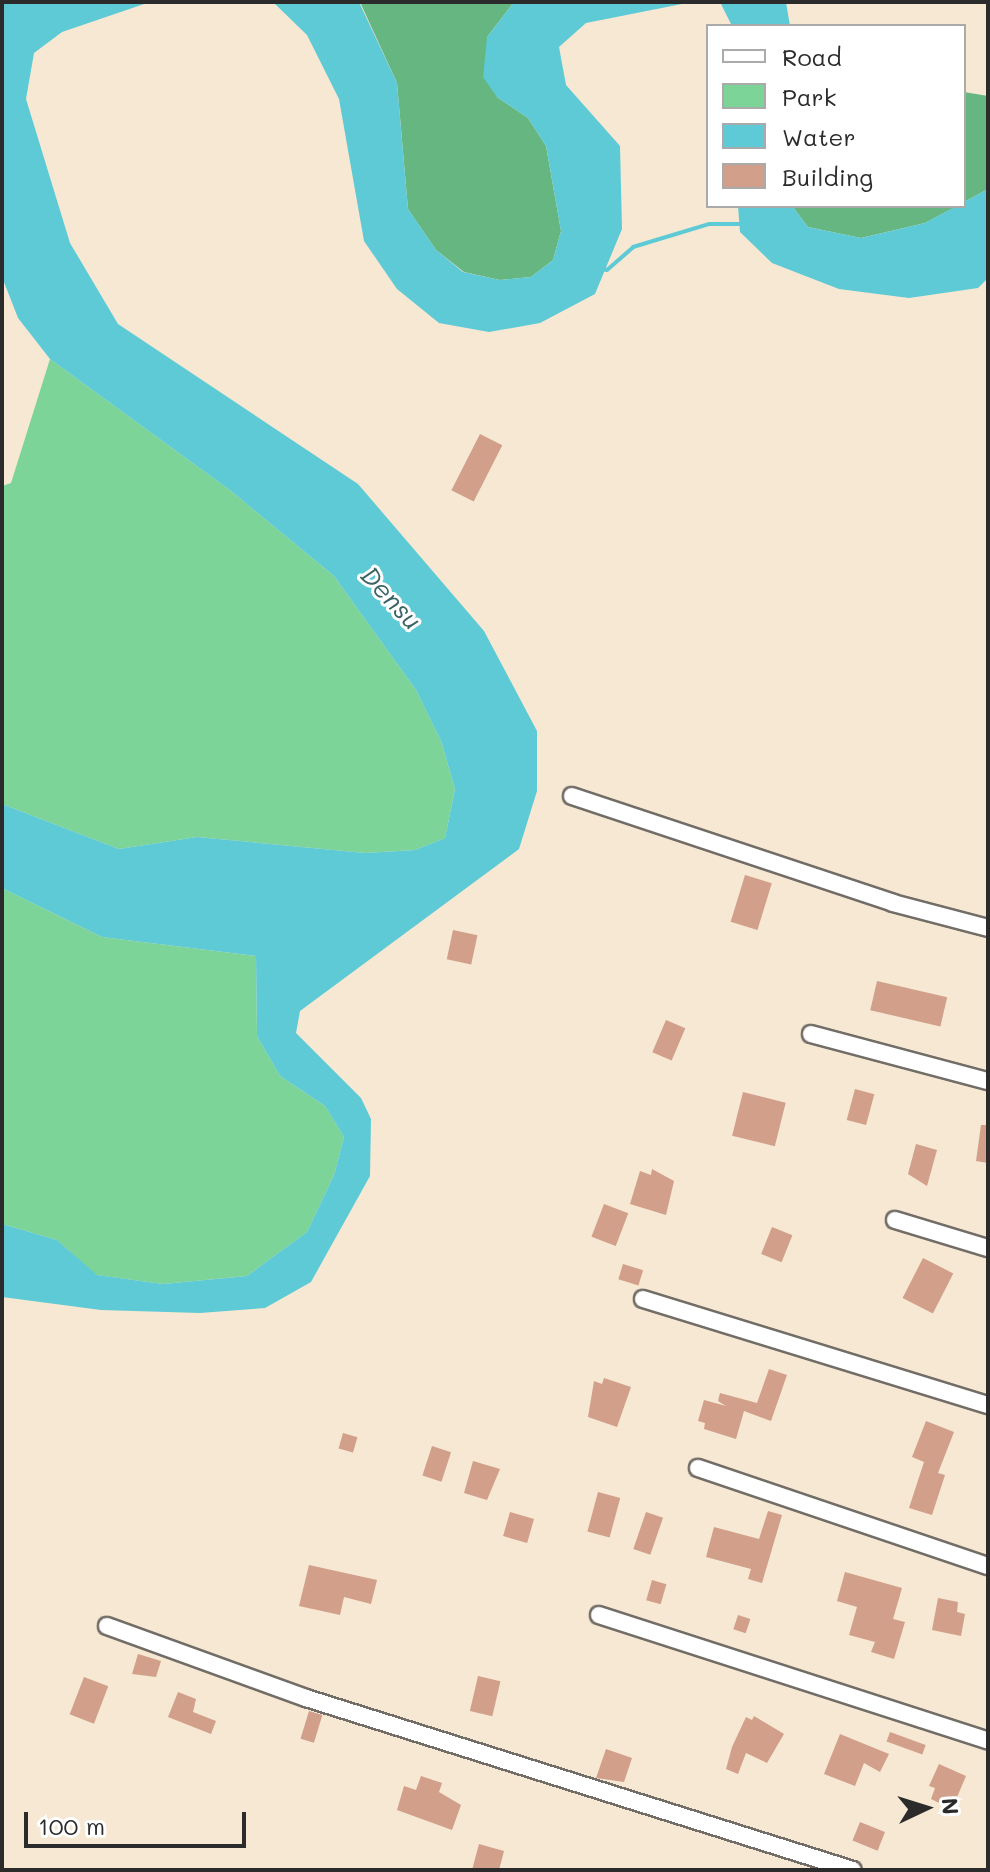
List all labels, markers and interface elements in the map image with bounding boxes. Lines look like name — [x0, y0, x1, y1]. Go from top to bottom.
legend — [706, 24, 966, 208]
text: Road — [782, 41, 842, 72]
text: Park — [782, 81, 836, 112]
text: Water — [782, 121, 856, 152]
text: Building — [782, 161, 873, 192]
water label: Densu — [354, 560, 428, 636]
north arrow — [886, 1768, 966, 1848]
scale bar — [28, 1796, 250, 1846]
text: N — [935, 1797, 965, 1816]
text: 100 m — [38, 1810, 105, 1841]

